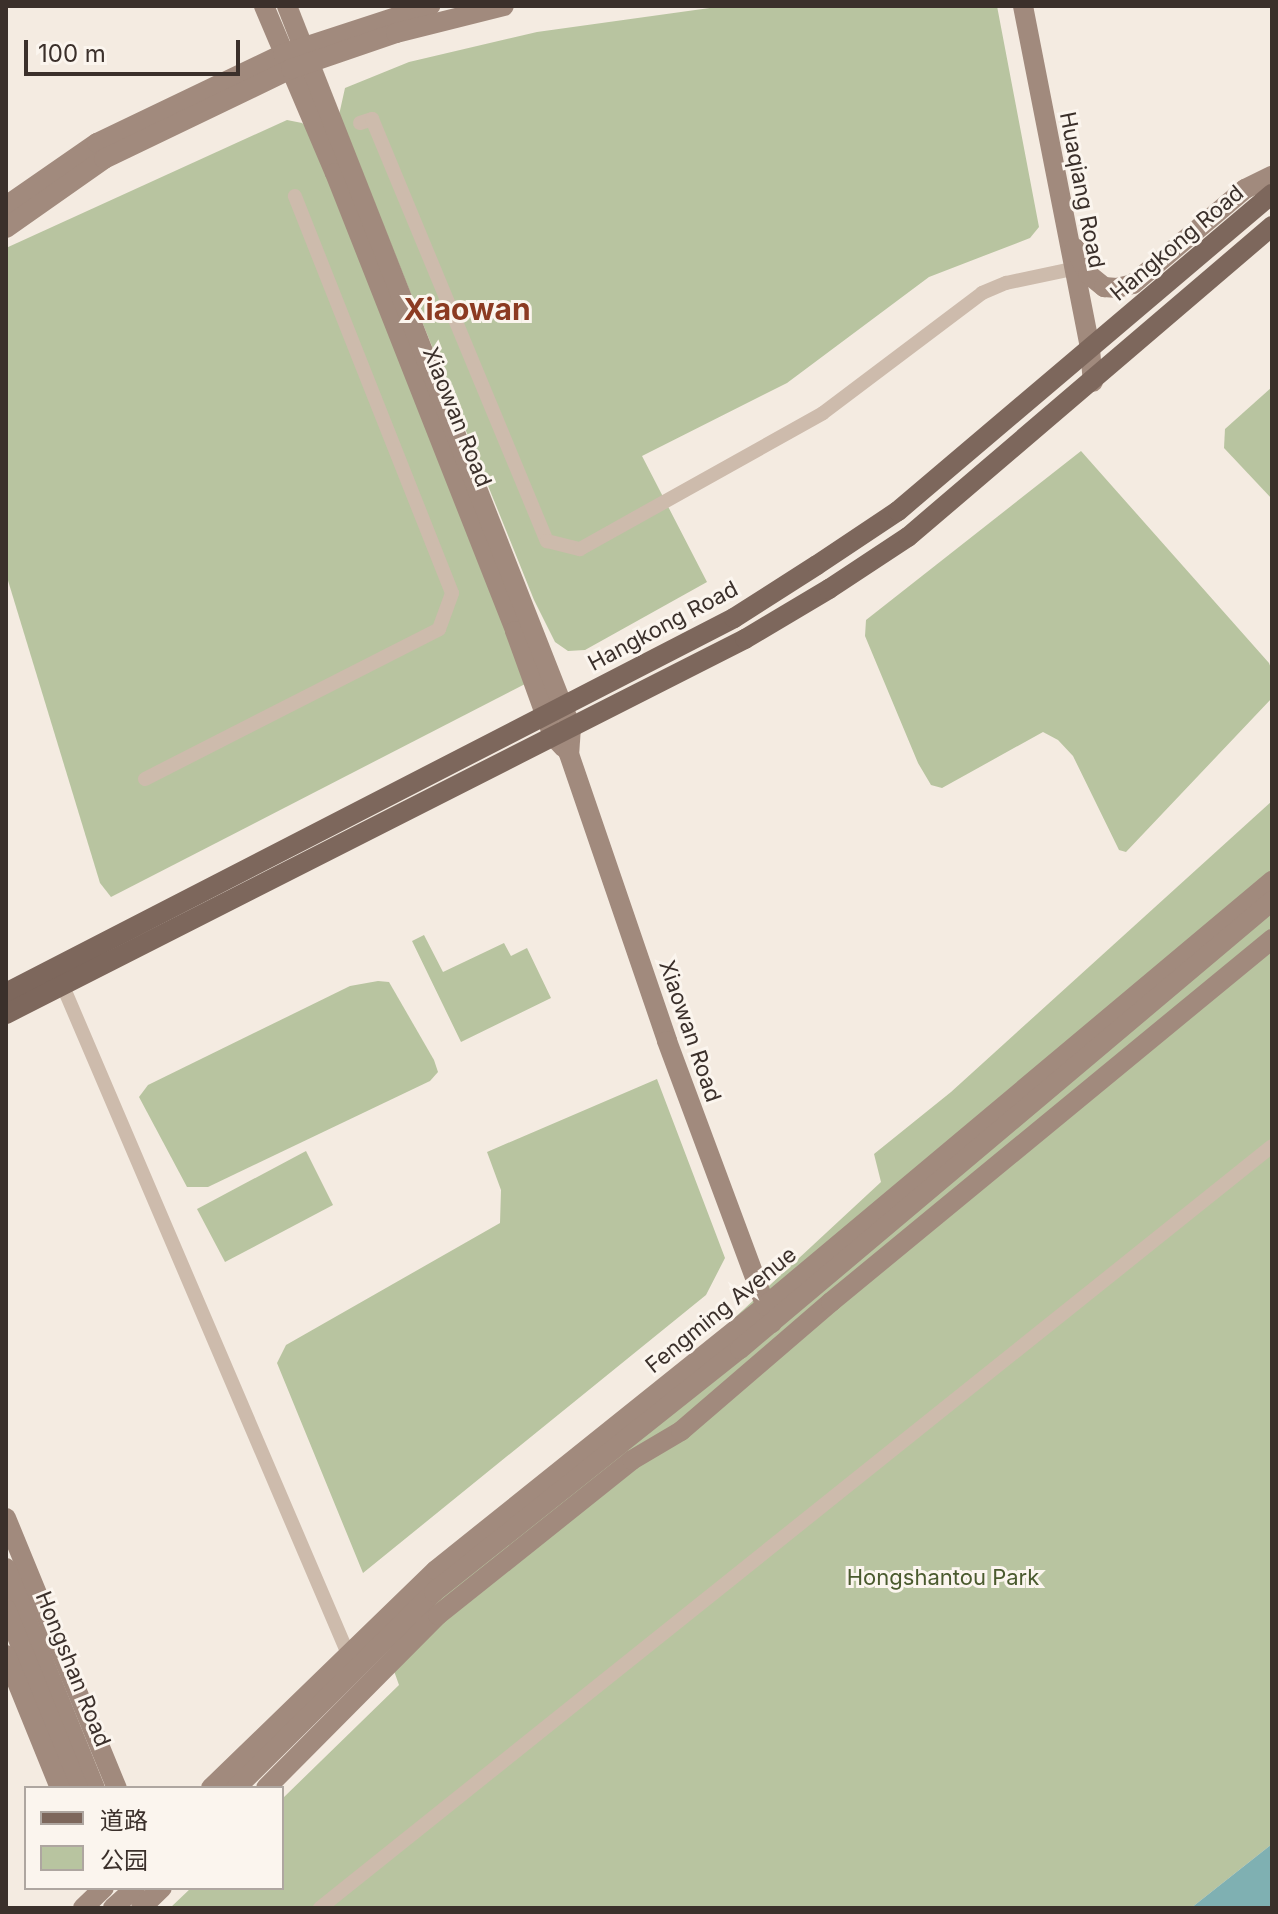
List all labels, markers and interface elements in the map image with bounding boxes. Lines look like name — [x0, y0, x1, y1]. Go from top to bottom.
scale bar — [28, 24, 244, 74]
text: 100 m — [38, 39, 106, 68]
street label: Huaqiang Road — [1054, 110, 1110, 270]
street label: Hangkong Road — [1105, 180, 1249, 306]
district label: Xiaowan — [403, 291, 531, 327]
street label: Xiaowan Road — [417, 343, 497, 491]
street label: Hangkong Road — [584, 575, 742, 677]
street label: Xiaowan Road — [653, 957, 727, 1105]
street label: Fengming Avenue — [640, 1241, 802, 1379]
park label: Hongshantou Park — [847, 1565, 1039, 1591]
street label: Hongshan Road — [30, 1587, 116, 1751]
legend — [24, 1786, 284, 1890]
text: 道路 — [100, 1806, 148, 1835]
text: 公园 — [100, 1846, 148, 1875]

